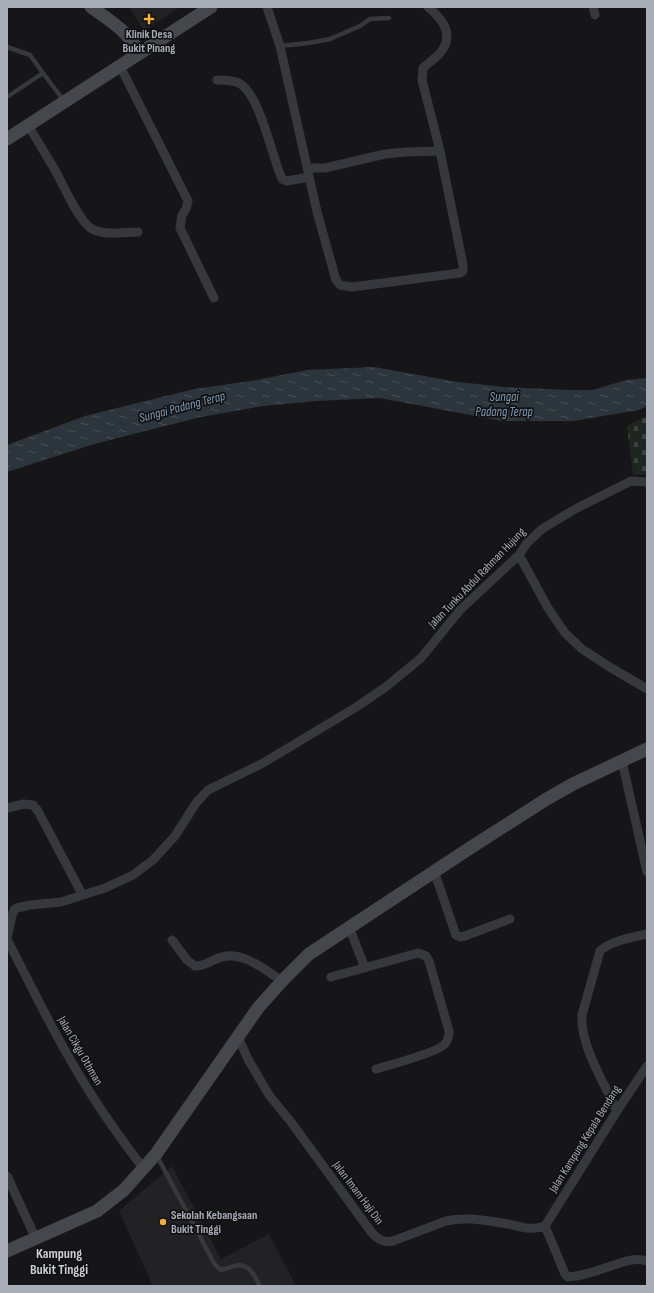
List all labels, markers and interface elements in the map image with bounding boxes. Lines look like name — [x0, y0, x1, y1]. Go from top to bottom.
marker: Klinik Desa Bukit Pinang — [143, 13, 155, 25]
place label: Klinik Desa Bukit Pinang — [123, 27, 175, 56]
water label: Sungai Padang Terap — [137, 388, 228, 426]
water label: Sungai Padang Terap — [475, 389, 533, 420]
street label: Jalan Tunku Abdul Rahman Hujung — [424, 525, 529, 632]
street label: Jalan Cikgu Othman — [54, 1013, 106, 1088]
street label: Jalan Kampung Kepala Bendang — [545, 1082, 624, 1196]
street label: Jalan Imam Haji Din — [329, 1157, 387, 1228]
place label: Sekolah Kebangsaan Bukit Tinggi — [171, 1208, 257, 1237]
marker: Sekolah Kebangsaan Bukit Tinggi — [158, 1217, 168, 1227]
district label: Kampung Bukit Tinggi — [30, 1245, 88, 1278]

